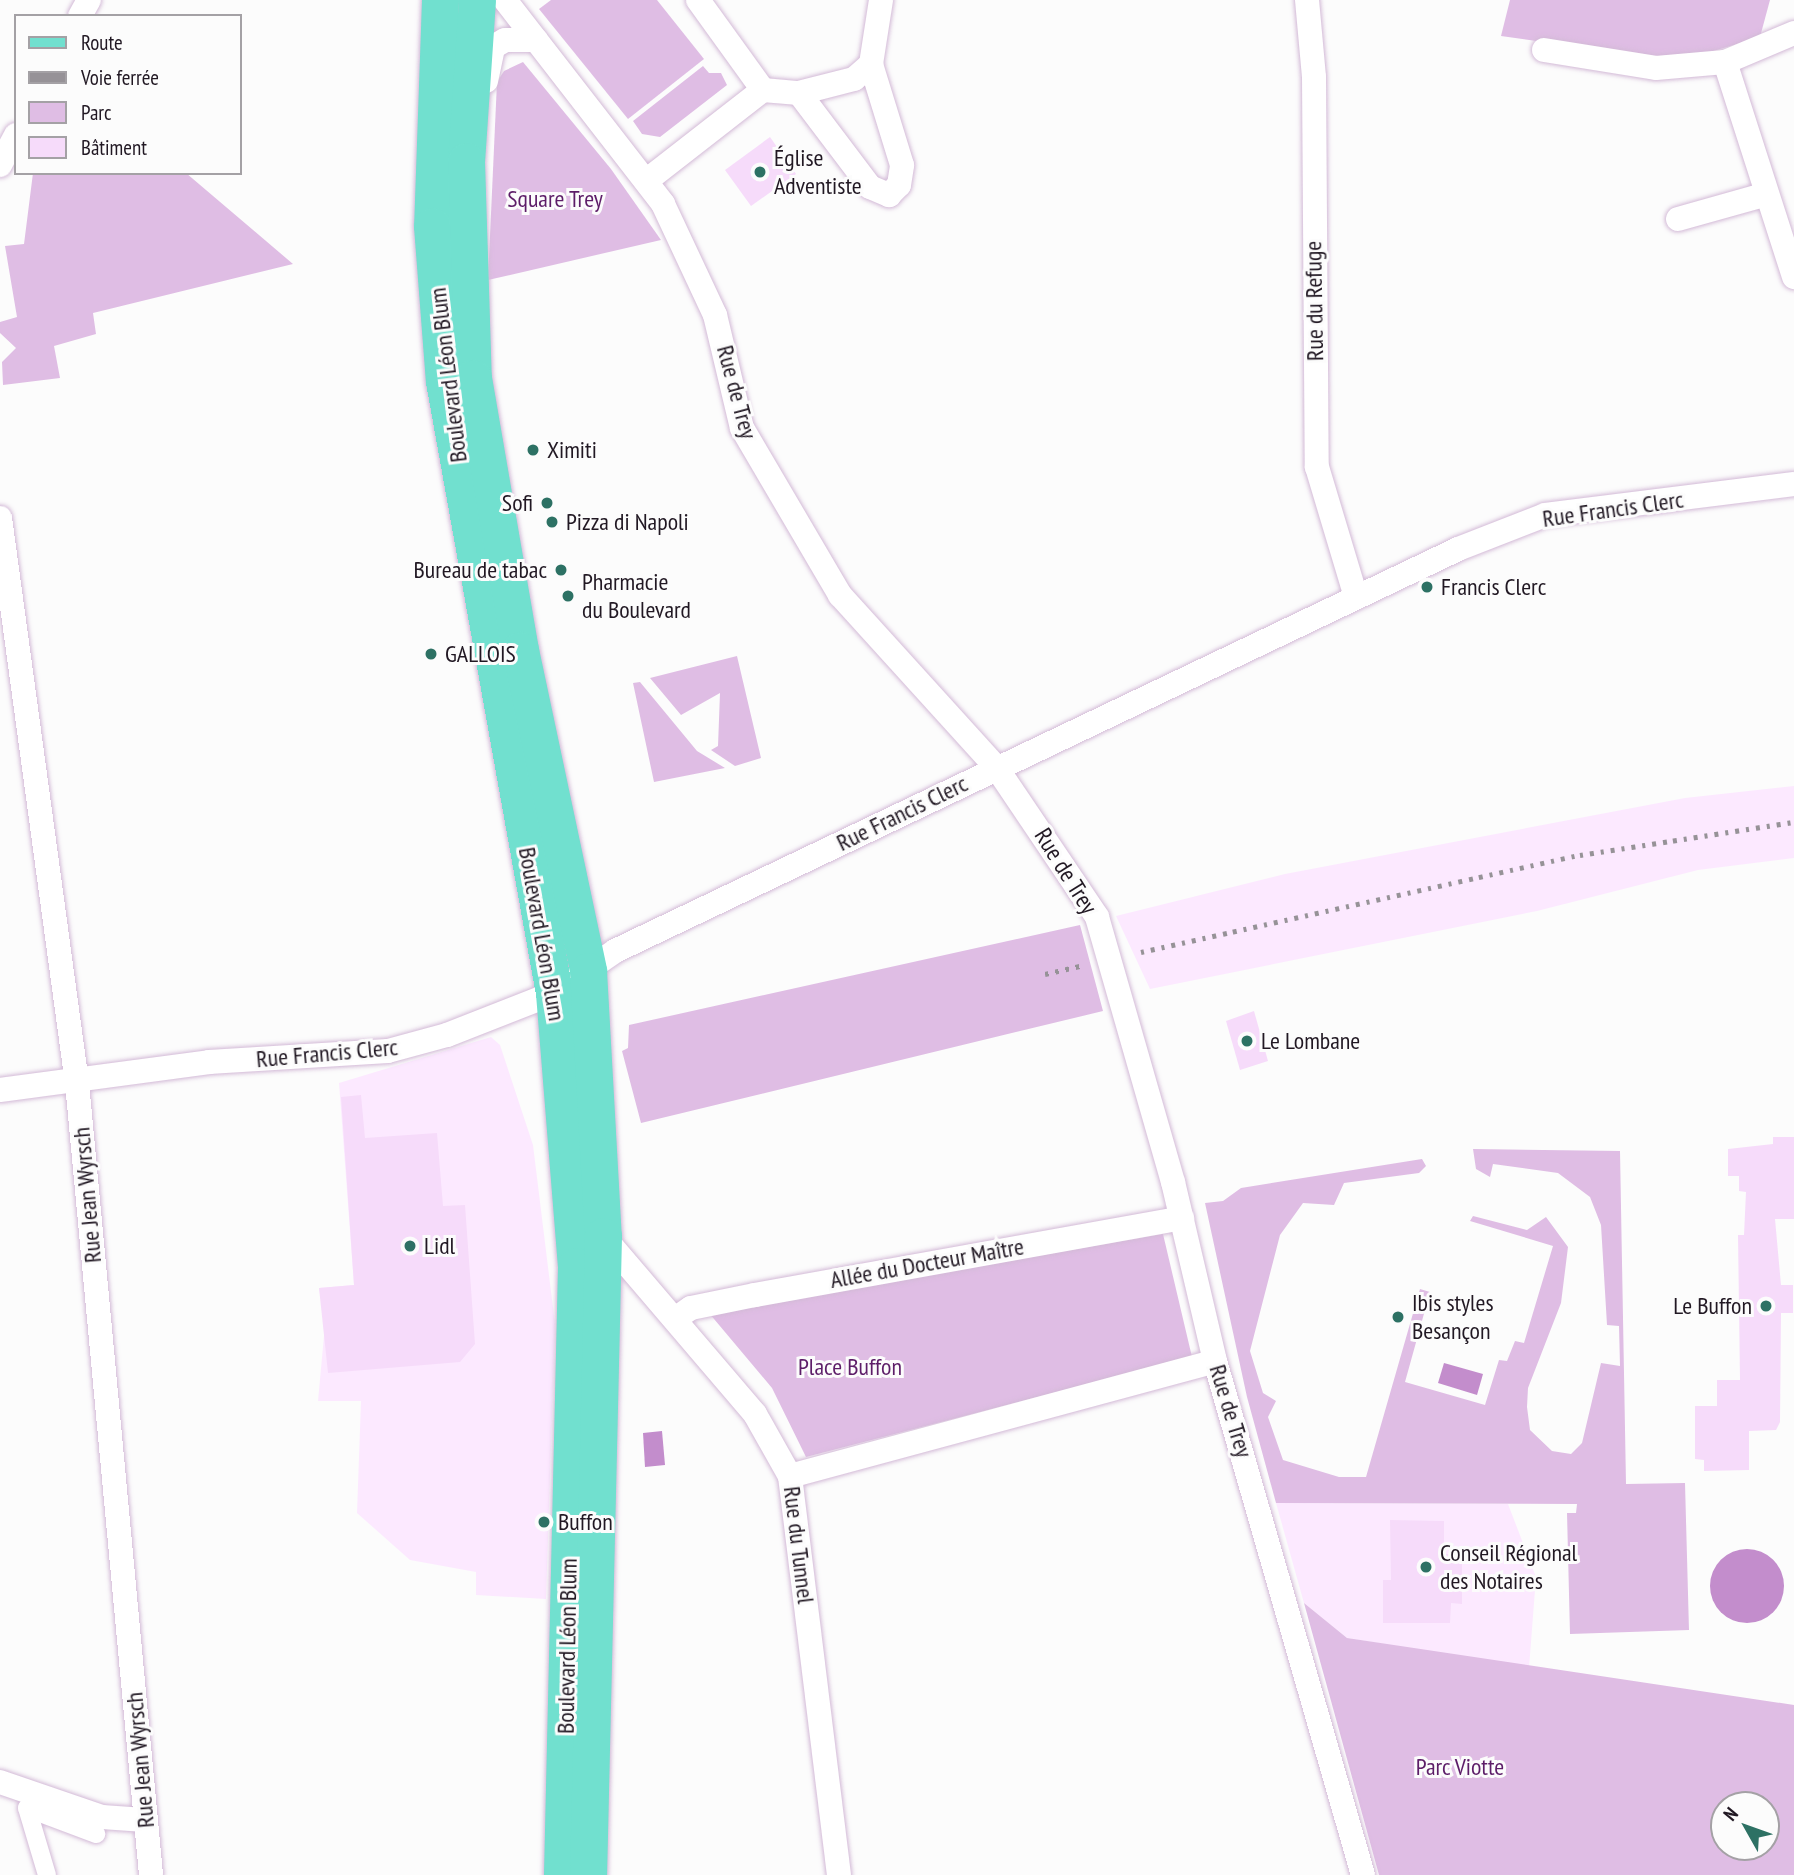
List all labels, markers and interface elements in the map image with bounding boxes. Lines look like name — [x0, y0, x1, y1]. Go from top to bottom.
legend — [14, 14, 242, 175]
text: Route — [81, 29, 123, 56]
text: Voie ferrée — [81, 64, 159, 91]
text: Parc — [81, 99, 112, 126]
text: Bâtiment — [81, 134, 147, 161]
place label: Église Adventiste — [774, 144, 862, 200]
marker: Église Adventiste — [752, 164, 768, 180]
park label: Square Trey — [507, 185, 603, 213]
street label: Rue du Refuge — [1299, 241, 1329, 361]
street label: Boulevard Léon Blum — [423, 286, 473, 464]
street label: Rue de Trey — [711, 342, 763, 442]
place label: Ximiti — [547, 436, 597, 464]
marker: Ximiti — [525, 442, 541, 458]
street label: Rue Francis Clerc — [1541, 485, 1685, 533]
place label: Sofi — [502, 489, 533, 517]
marker: Sofi — [539, 495, 555, 511]
place label: Pizza di Napoli — [566, 508, 689, 536]
marker: Pizza di Napoli — [544, 514, 560, 530]
place label: Bureau de tabac — [414, 556, 547, 584]
marker: Bureau de tabac — [553, 562, 569, 578]
place label: Pharmacie du Boulevard — [582, 568, 691, 624]
place label: Francis Clerc — [1441, 573, 1546, 601]
marker: Francis Clerc — [1419, 579, 1435, 595]
marker: Pharmacie du Boulevard — [560, 588, 576, 604]
place label: GALLOIS — [445, 640, 516, 668]
marker: GALLOIS — [423, 646, 439, 662]
street label: Rue Francis Clerc — [832, 769, 972, 857]
street label: Rue de Trey — [1028, 823, 1104, 919]
street label: Boulevard Léon Blum — [513, 845, 571, 1023]
place label: Le Lombane — [1261, 1027, 1360, 1055]
street label: Rue Francis Clerc — [255, 1032, 399, 1074]
marker: Le Lombane — [1239, 1033, 1255, 1049]
street label: Rue Jean Wyrsch — [67, 1126, 107, 1264]
place label: Lidl — [424, 1232, 455, 1260]
street label: Allée du Docteur Maître — [828, 1232, 1026, 1294]
marker: Lidl — [402, 1238, 418, 1254]
place label: Ibis styles Besançon — [1412, 1289, 1494, 1345]
place label: Le Buffon — [1673, 1292, 1752, 1320]
marker: Le Buffon — [1758, 1298, 1774, 1314]
marker: Ibis styles Besançon — [1390, 1309, 1406, 1325]
park label: Place Buffon — [798, 1353, 902, 1381]
street label: Rue de Trey — [1203, 1361, 1259, 1461]
street label: Rue du Tunnel — [777, 1484, 821, 1606]
place label: Buffon — [558, 1508, 613, 1536]
marker: Buffon — [536, 1514, 552, 1530]
place label: Conseil Régional des Notaires — [1440, 1539, 1577, 1595]
street label: Boulevard Léon Blum — [551, 1558, 583, 1734]
marker: Conseil Régional des Notaires — [1418, 1559, 1434, 1575]
street label: Rue Jean Wyrsch — [120, 1691, 160, 1829]
park label: Parc Viotte — [1415, 1753, 1505, 1781]
north arrow — [1710, 1791, 1780, 1861]
text: N — [1718, 1802, 1743, 1825]

